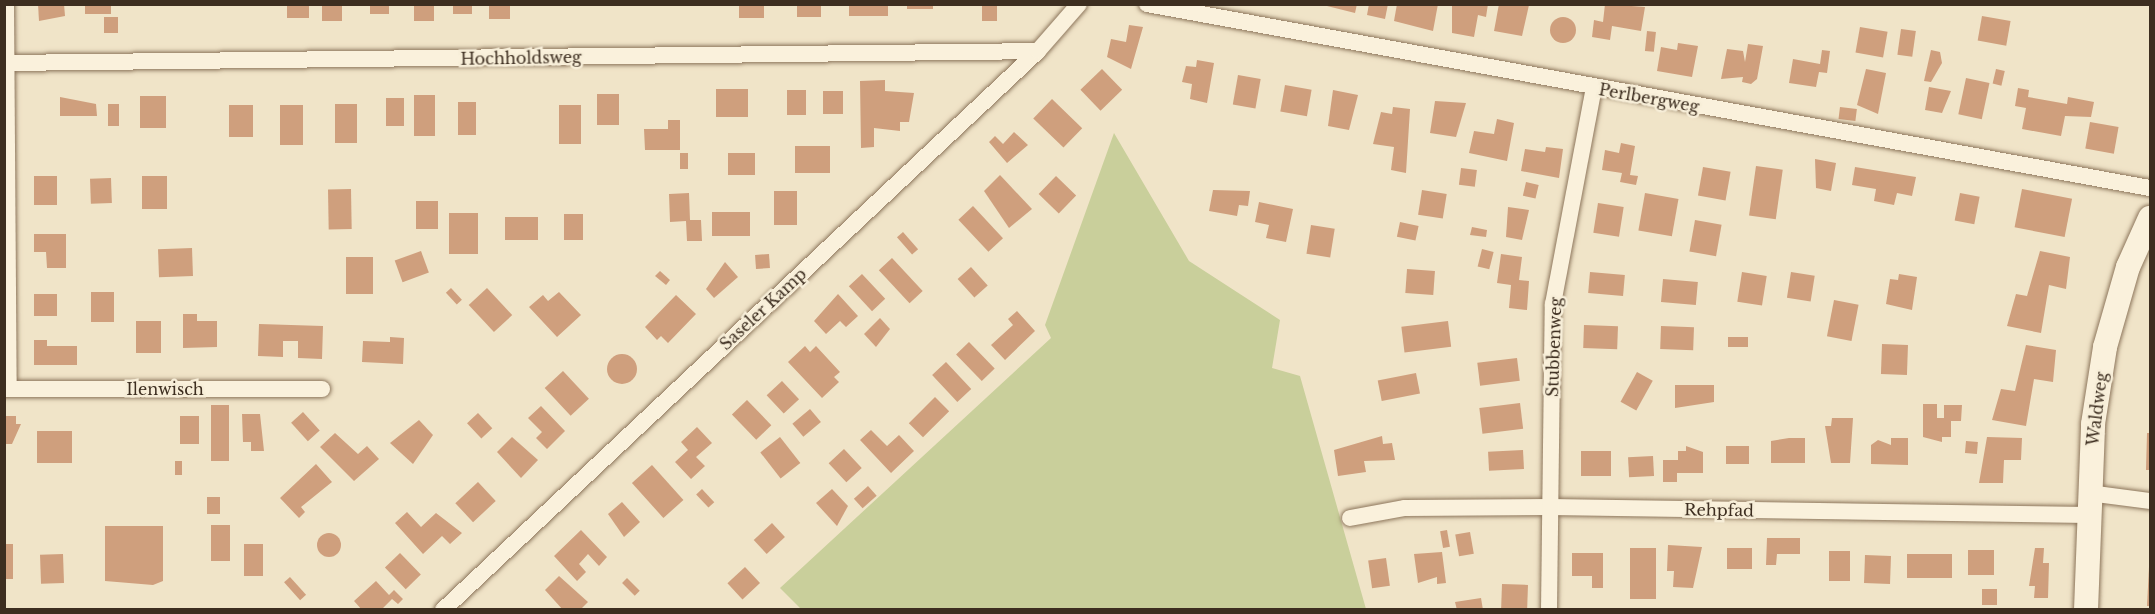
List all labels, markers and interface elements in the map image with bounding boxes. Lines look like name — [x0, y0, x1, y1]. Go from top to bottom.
street label: Hochholdsweg — [460, 47, 582, 69]
street label: Perlbergweg — [1597, 80, 1701, 116]
street label: Saseler Kamp — [716, 264, 810, 354]
street label: Stubbenweg — [1543, 297, 1565, 397]
street label: Waldweg — [2083, 371, 2111, 447]
street label: Ilenwisch — [126, 379, 204, 399]
street label: Rehpfad — [1684, 500, 1754, 520]

